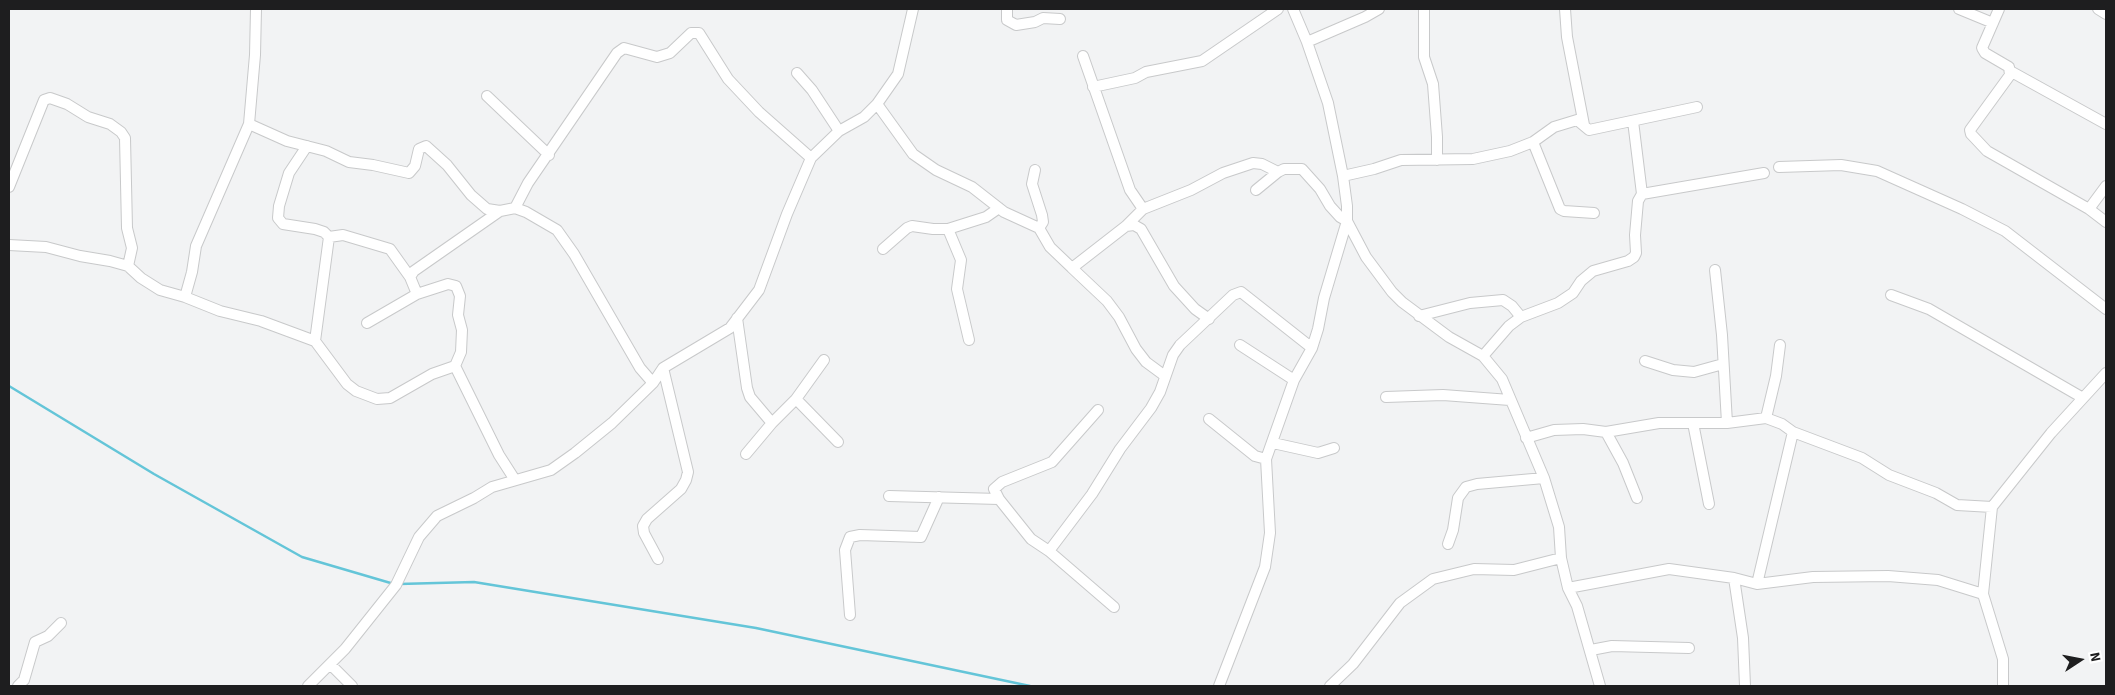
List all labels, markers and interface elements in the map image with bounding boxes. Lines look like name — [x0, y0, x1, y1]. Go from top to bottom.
north arrow — [2055, 635, 2105, 685]
text: N — [2084, 651, 2105, 664]

